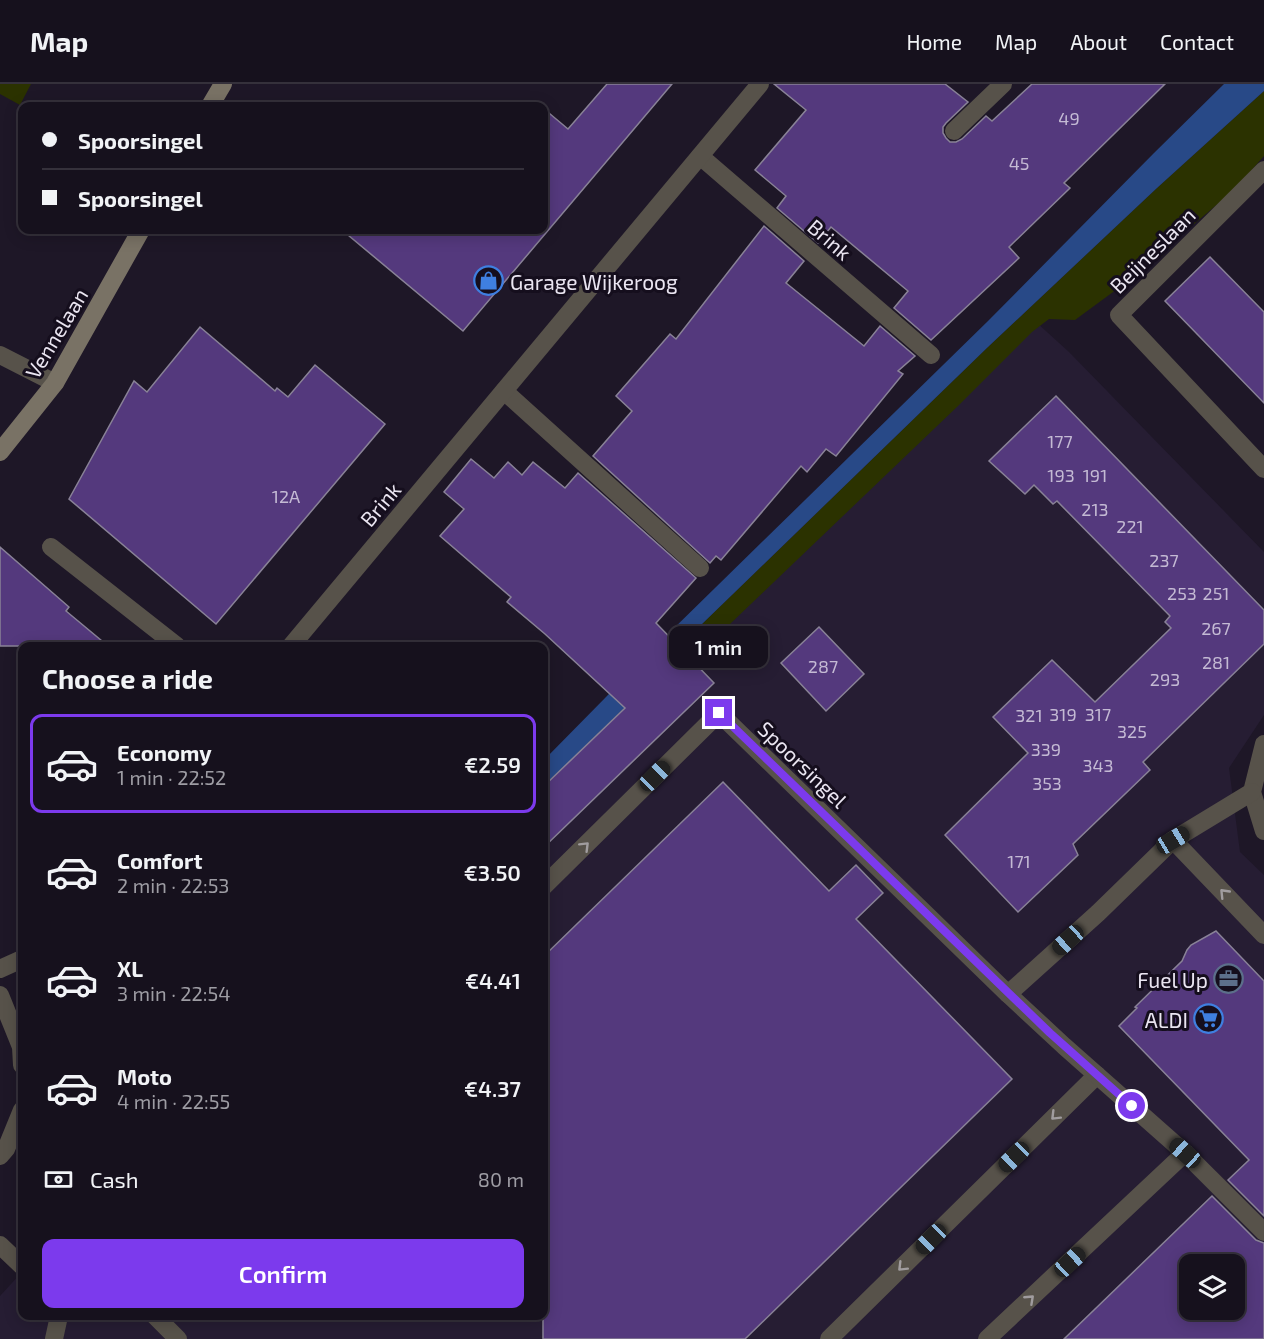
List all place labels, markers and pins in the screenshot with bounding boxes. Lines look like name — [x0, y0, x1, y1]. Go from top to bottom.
shop icon: Garage Wijkeroog — [473, 265, 505, 297]
place label: Garage Wijkeroog — [510, 269, 678, 295]
office icon: Fuel Up — [1213, 963, 1245, 995]
place label: Fuel Up — [1137, 967, 1208, 992]
supermarket icon: ALDI — [1193, 1003, 1225, 1035]
place label: ALDI — [1145, 1007, 1188, 1032]

